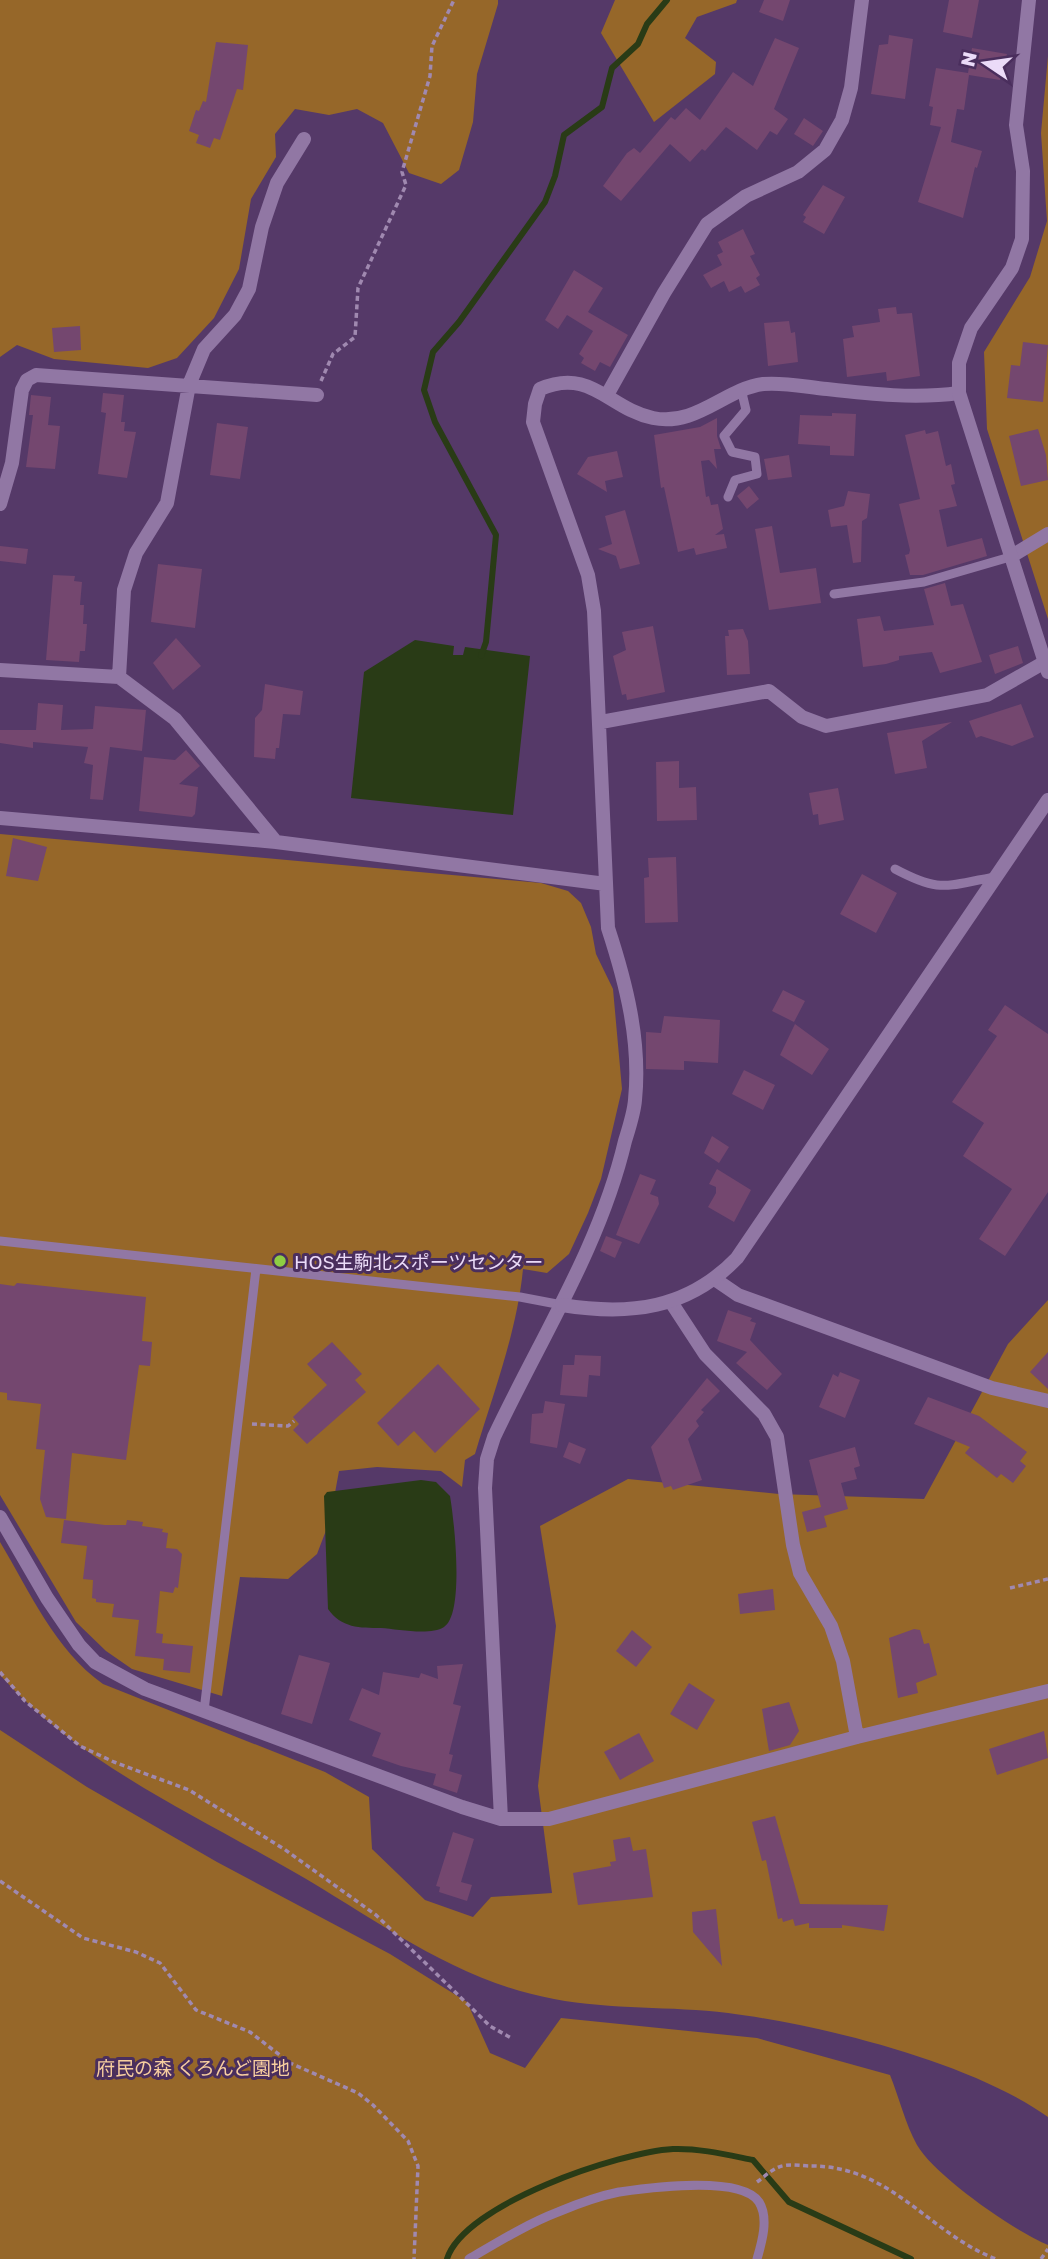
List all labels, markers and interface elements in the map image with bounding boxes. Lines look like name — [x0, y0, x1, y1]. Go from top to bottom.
north arrow — [950, 28, 1020, 98]
text: N — [955, 49, 981, 69]
place label: HOS生駒北スポーツセンター — [294, 1250, 543, 1273]
marker: HOS生駒北スポーツセンター — [272, 1253, 288, 1269]
park label: 府民の森 くろんど園地 — [96, 2056, 290, 2079]

